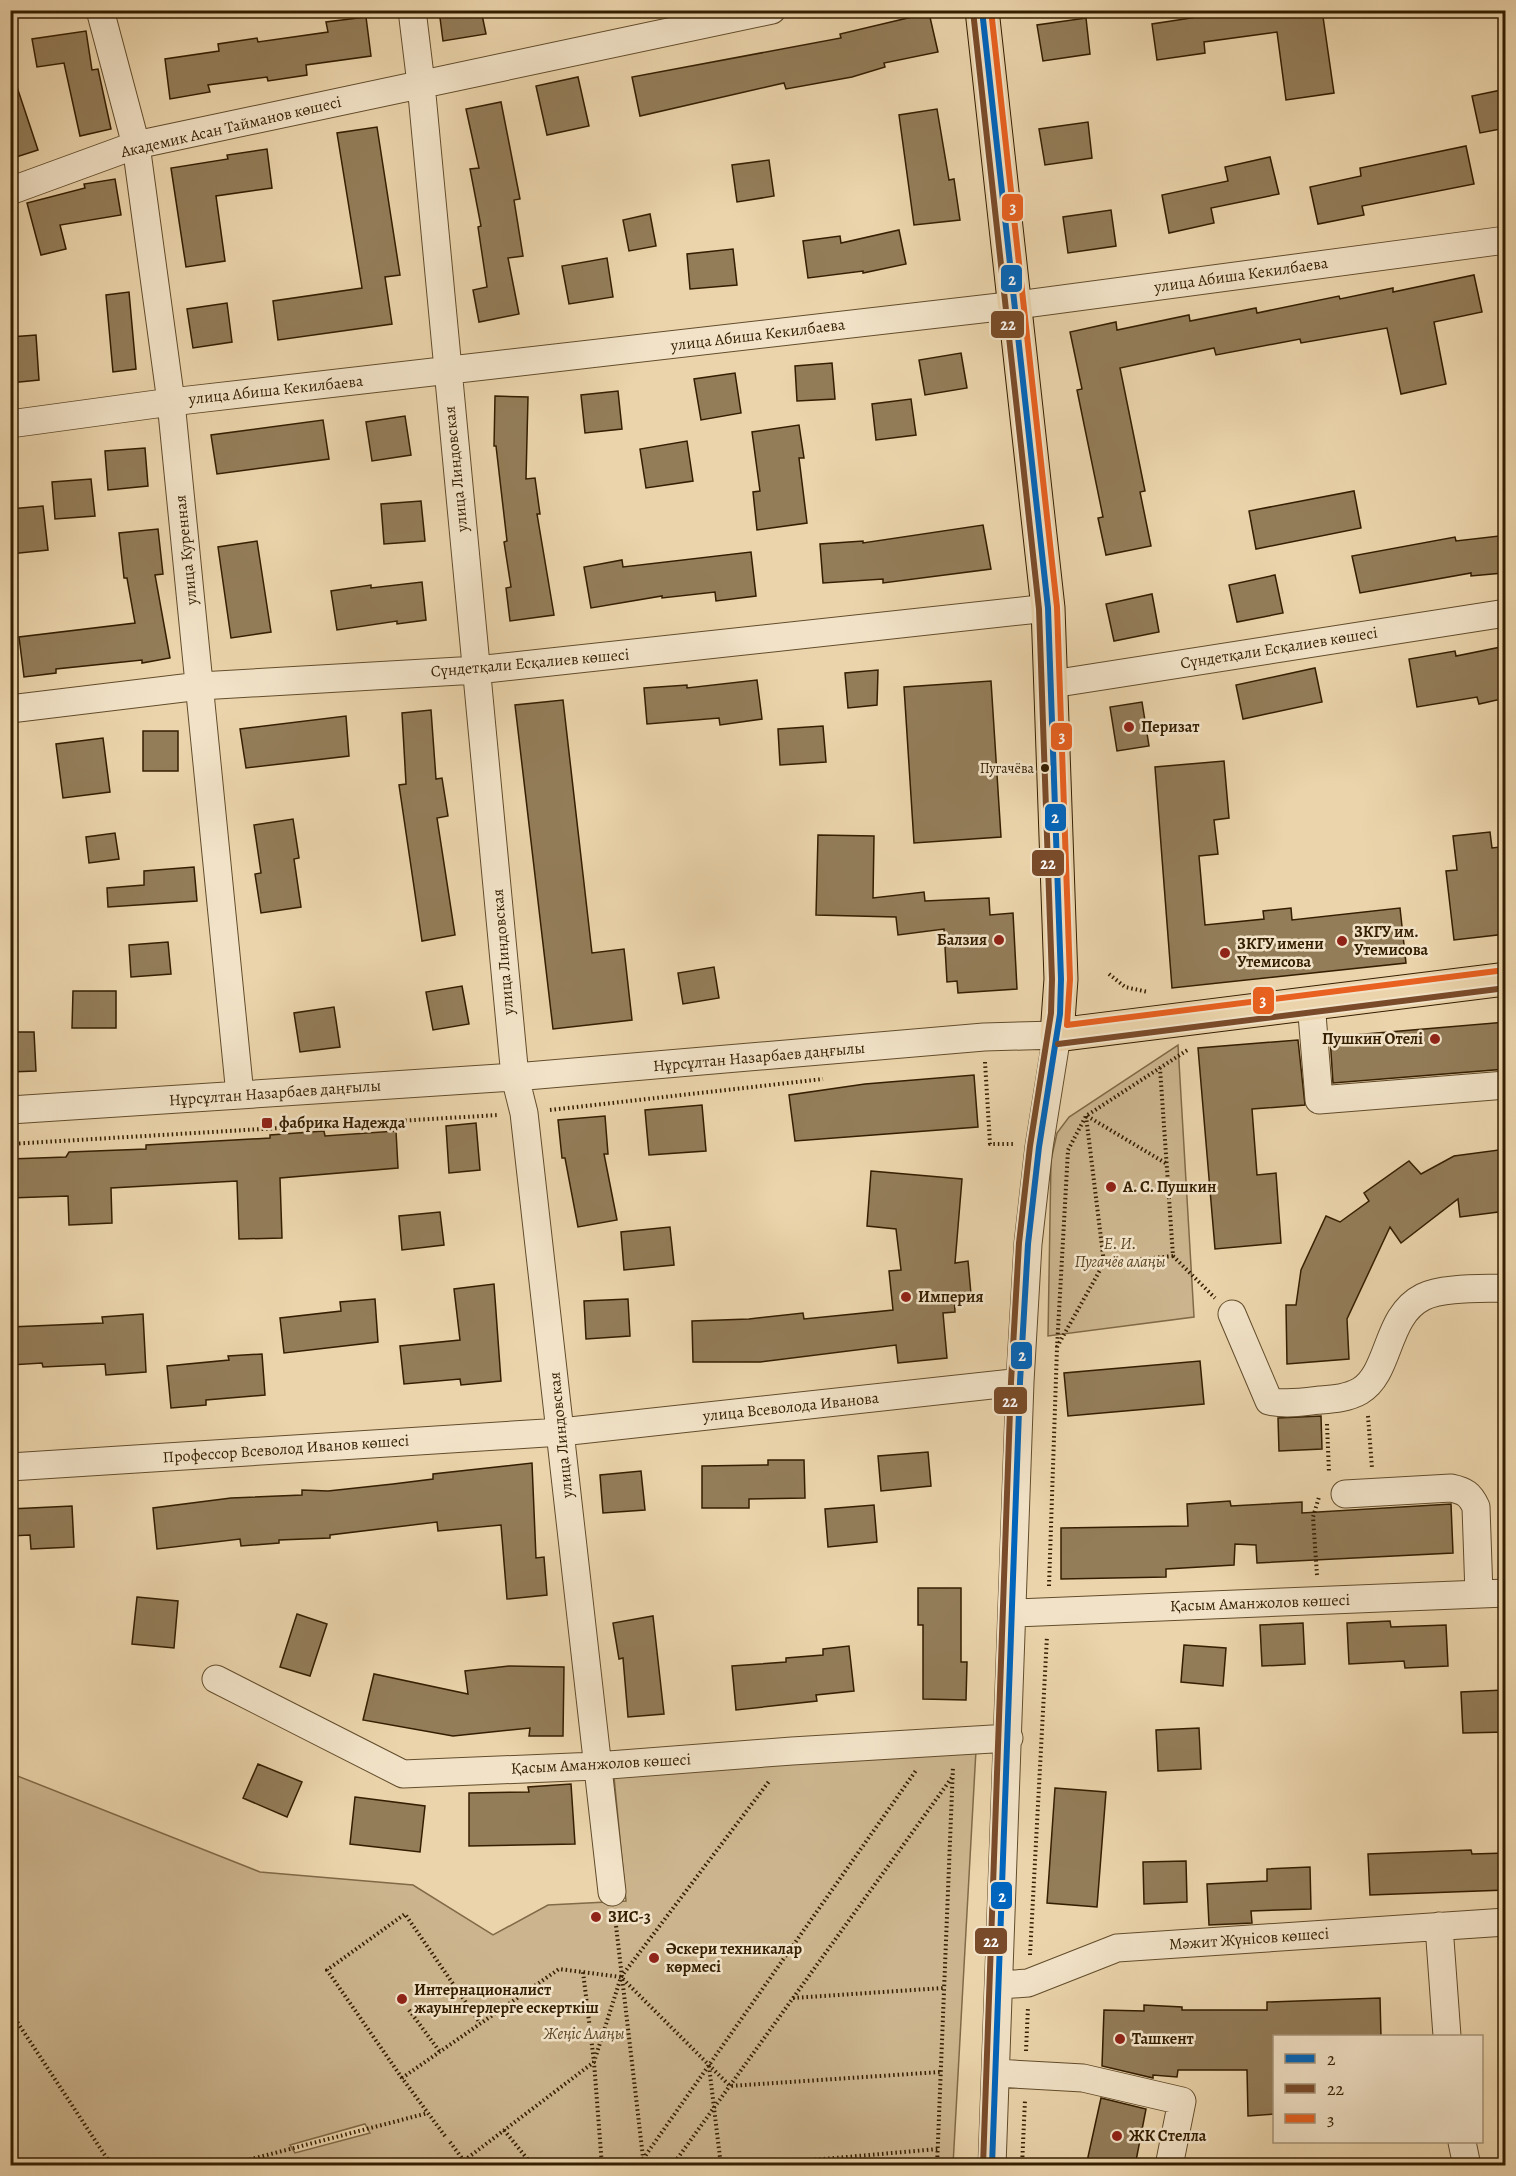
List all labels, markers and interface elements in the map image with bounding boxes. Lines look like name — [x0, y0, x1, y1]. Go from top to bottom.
street label: Академик Асан Тайманов көшесі — [118, 91, 343, 163]
line badge: 3 — [1001, 193, 1024, 222]
text: 3 — [1010, 197, 1017, 219]
street label: улица Абиша Кекилбаева — [1152, 252, 1330, 298]
line badge: 2 — [1000, 264, 1023, 293]
text: 2 — [1008, 269, 1016, 291]
line badge: 22 — [990, 310, 1025, 339]
street label: улица Абиша Кекилбаева — [669, 313, 847, 357]
text: 22 — [1000, 314, 1016, 336]
street label: улица Абиша Кекилбаева — [187, 370, 365, 410]
street label: улица Линдовская — [438, 405, 474, 534]
street label: улица Куренная — [169, 494, 203, 607]
street label: Сүндетқали Есқалиев көшесі — [1179, 622, 1379, 674]
street label: Сүндетқали Есқалиев көшесі — [430, 643, 630, 683]
place label: Перизат — [1141, 716, 1200, 738]
marker: Перизат — [1122, 720, 1136, 734]
line badge: 3 — [1050, 722, 1073, 751]
text: 3 — [1059, 726, 1066, 748]
place label: Пугачёва — [980, 759, 1035, 778]
marker: Пугачёва — [1039, 762, 1051, 774]
line badge: 2 — [1044, 803, 1067, 832]
text: 2 — [1051, 807, 1059, 829]
line badge: 22 — [1031, 849, 1065, 877]
text: 22 — [1040, 853, 1056, 875]
street label: улица Линдовская — [487, 888, 520, 1017]
place label: ЗКГУ им. Утемисова — [1354, 921, 1429, 961]
place label: Балзия — [937, 929, 987, 951]
marker: Балзия — [992, 933, 1006, 947]
place label: ЗКГУ имени Утемисова — [1237, 933, 1324, 973]
marker: ЗКГУ им. Утемисова — [1335, 934, 1349, 948]
marker: ЗКГУ имени Утемисова — [1218, 946, 1232, 960]
line badge: 3 — [1252, 986, 1275, 1015]
text: 3 — [1260, 990, 1267, 1012]
place label: Пушкин Отелі — [1322, 1028, 1423, 1050]
marker: Пушкин Отелі — [1428, 1032, 1442, 1046]
street label: Нұрсұлтан Назарбаев даңғылы — [652, 1037, 866, 1077]
street label: Нұрсұлтан Назарбаев даңғылы — [168, 1075, 382, 1111]
place label: фабрика Надежда — [279, 1112, 406, 1134]
marker: фабрика Надежда — [260, 1116, 274, 1130]
place label: А. С. Пушкин — [1122, 1176, 1216, 1198]
marker: А. С. Пушкин — [1104, 1180, 1118, 1194]
park label: Е. И. Пугачёв алаңы — [1075, 1233, 1166, 1273]
place label: Империя — [918, 1286, 983, 1308]
marker: Империя — [899, 1290, 913, 1304]
line badge: 2 — [1010, 1341, 1033, 1370]
text: 2 — [1018, 1345, 1026, 1367]
street label: улица Линдовская — [543, 1371, 579, 1500]
line badge: 22 — [993, 1386, 1028, 1415]
street label: улица Всеволода Иванова — [701, 1387, 881, 1427]
text: 22 — [1002, 1391, 1018, 1413]
street label: Профессор Всеволод Иванов көшесі — [162, 1429, 410, 1469]
street label: Қасым Аманжолов көшесі — [1170, 1589, 1350, 1617]
street label: Қасым Аманжолов көшесі — [510, 1748, 692, 1780]
line badge: 2 — [990, 1881, 1013, 1910]
text: 2 — [998, 1886, 1006, 1908]
place label: ЗИС-3 — [608, 1906, 651, 1928]
marker: ЗИС-3 — [589, 1910, 603, 1924]
street label: Мәжит Жүнісов көшесі — [1168, 1922, 1330, 1956]
line badge: 22 — [974, 1927, 1008, 1955]
text: 22 — [983, 1931, 999, 1953]
place label: Әскери техникалар көрмесі — [666, 1938, 803, 1978]
marker: Әскери техникалар көрмесі — [647, 1951, 661, 1965]
place label: Интернационалист жауынгерлерге ескерткіш — [414, 1979, 599, 2019]
marker: Интернационалист жауынгерлерге ескерткіш — [395, 1992, 409, 2006]
park label: Жеңіс Алаңы — [543, 2023, 625, 2045]
place label: Ташкент — [1132, 2028, 1195, 2050]
marker: Ташкент — [1113, 2032, 1127, 2046]
legend — [1273, 2035, 1483, 2143]
text: 2 — [1327, 2047, 1336, 2071]
text: 22 — [1327, 2077, 1345, 2101]
text: 3 — [1327, 2107, 1335, 2131]
place label: ЖК Стелла — [1129, 2125, 1207, 2147]
marker: ЖК Стелла — [1110, 2129, 1124, 2143]

